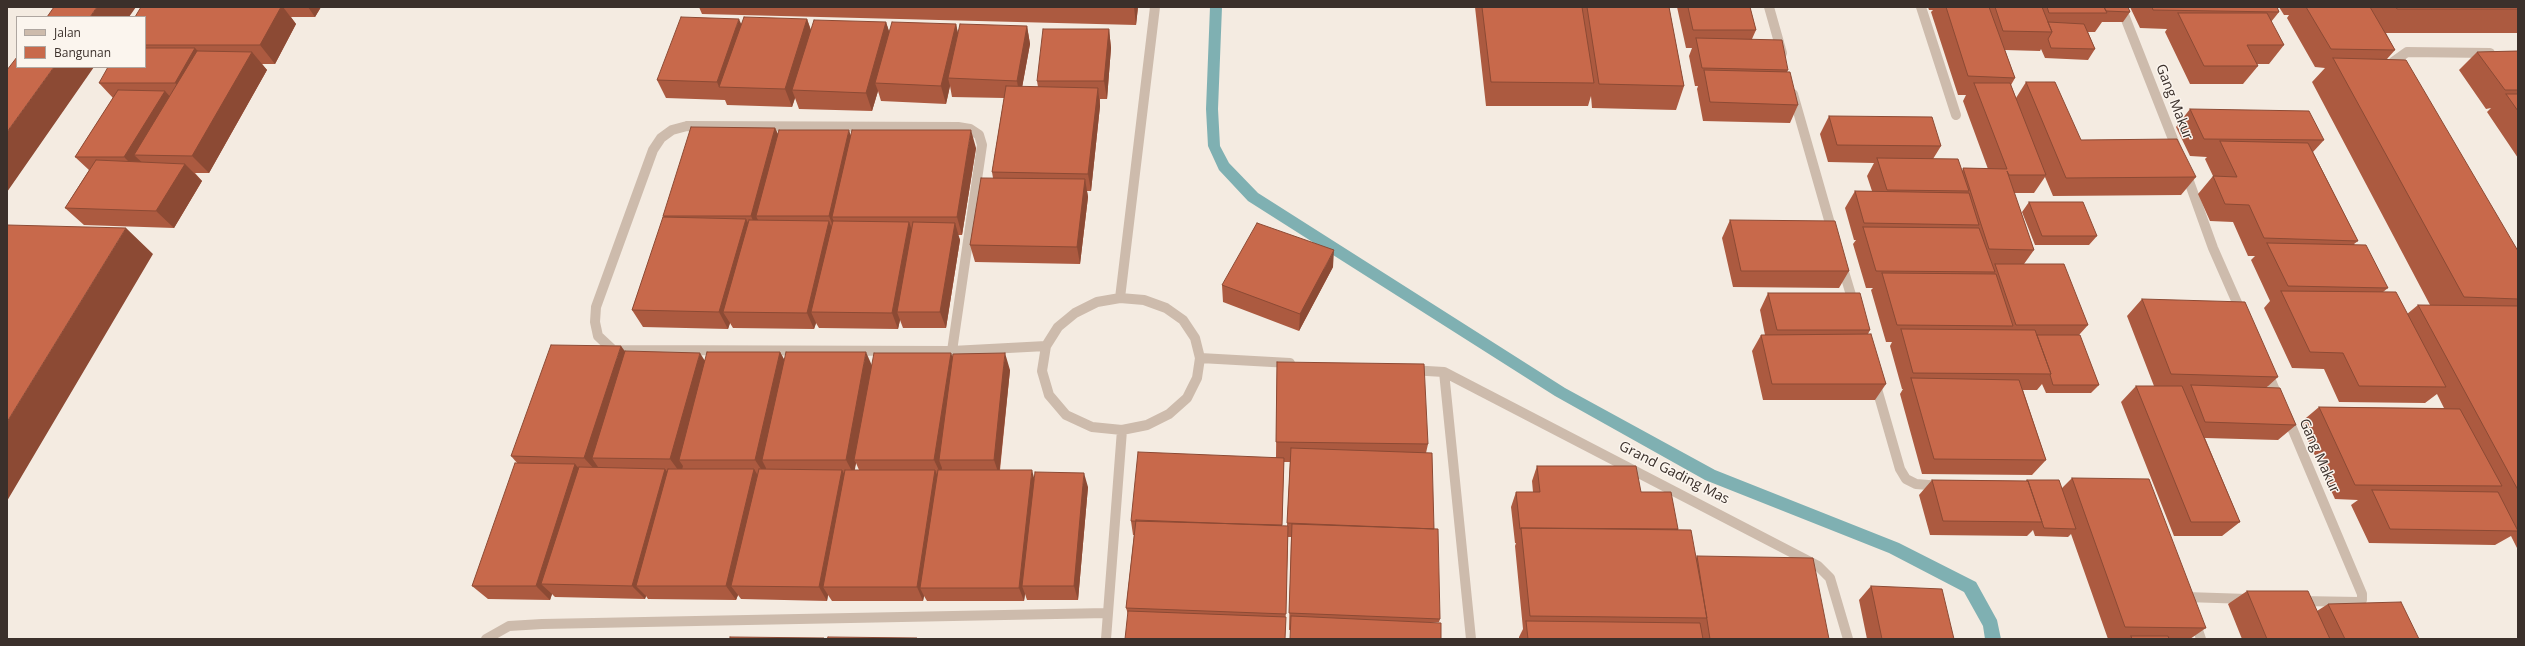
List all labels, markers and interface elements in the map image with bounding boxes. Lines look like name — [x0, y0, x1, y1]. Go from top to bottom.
legend — [16, 16, 146, 68]
text: Jalan — [54, 24, 81, 41]
text: Bangunan — [54, 44, 111, 61]
street label: Gang Makur — [2152, 62, 2196, 142]
street label: Gang Makur — [2295, 416, 2343, 496]
street label: Grand Gading Mas — [1616, 438, 1732, 508]

